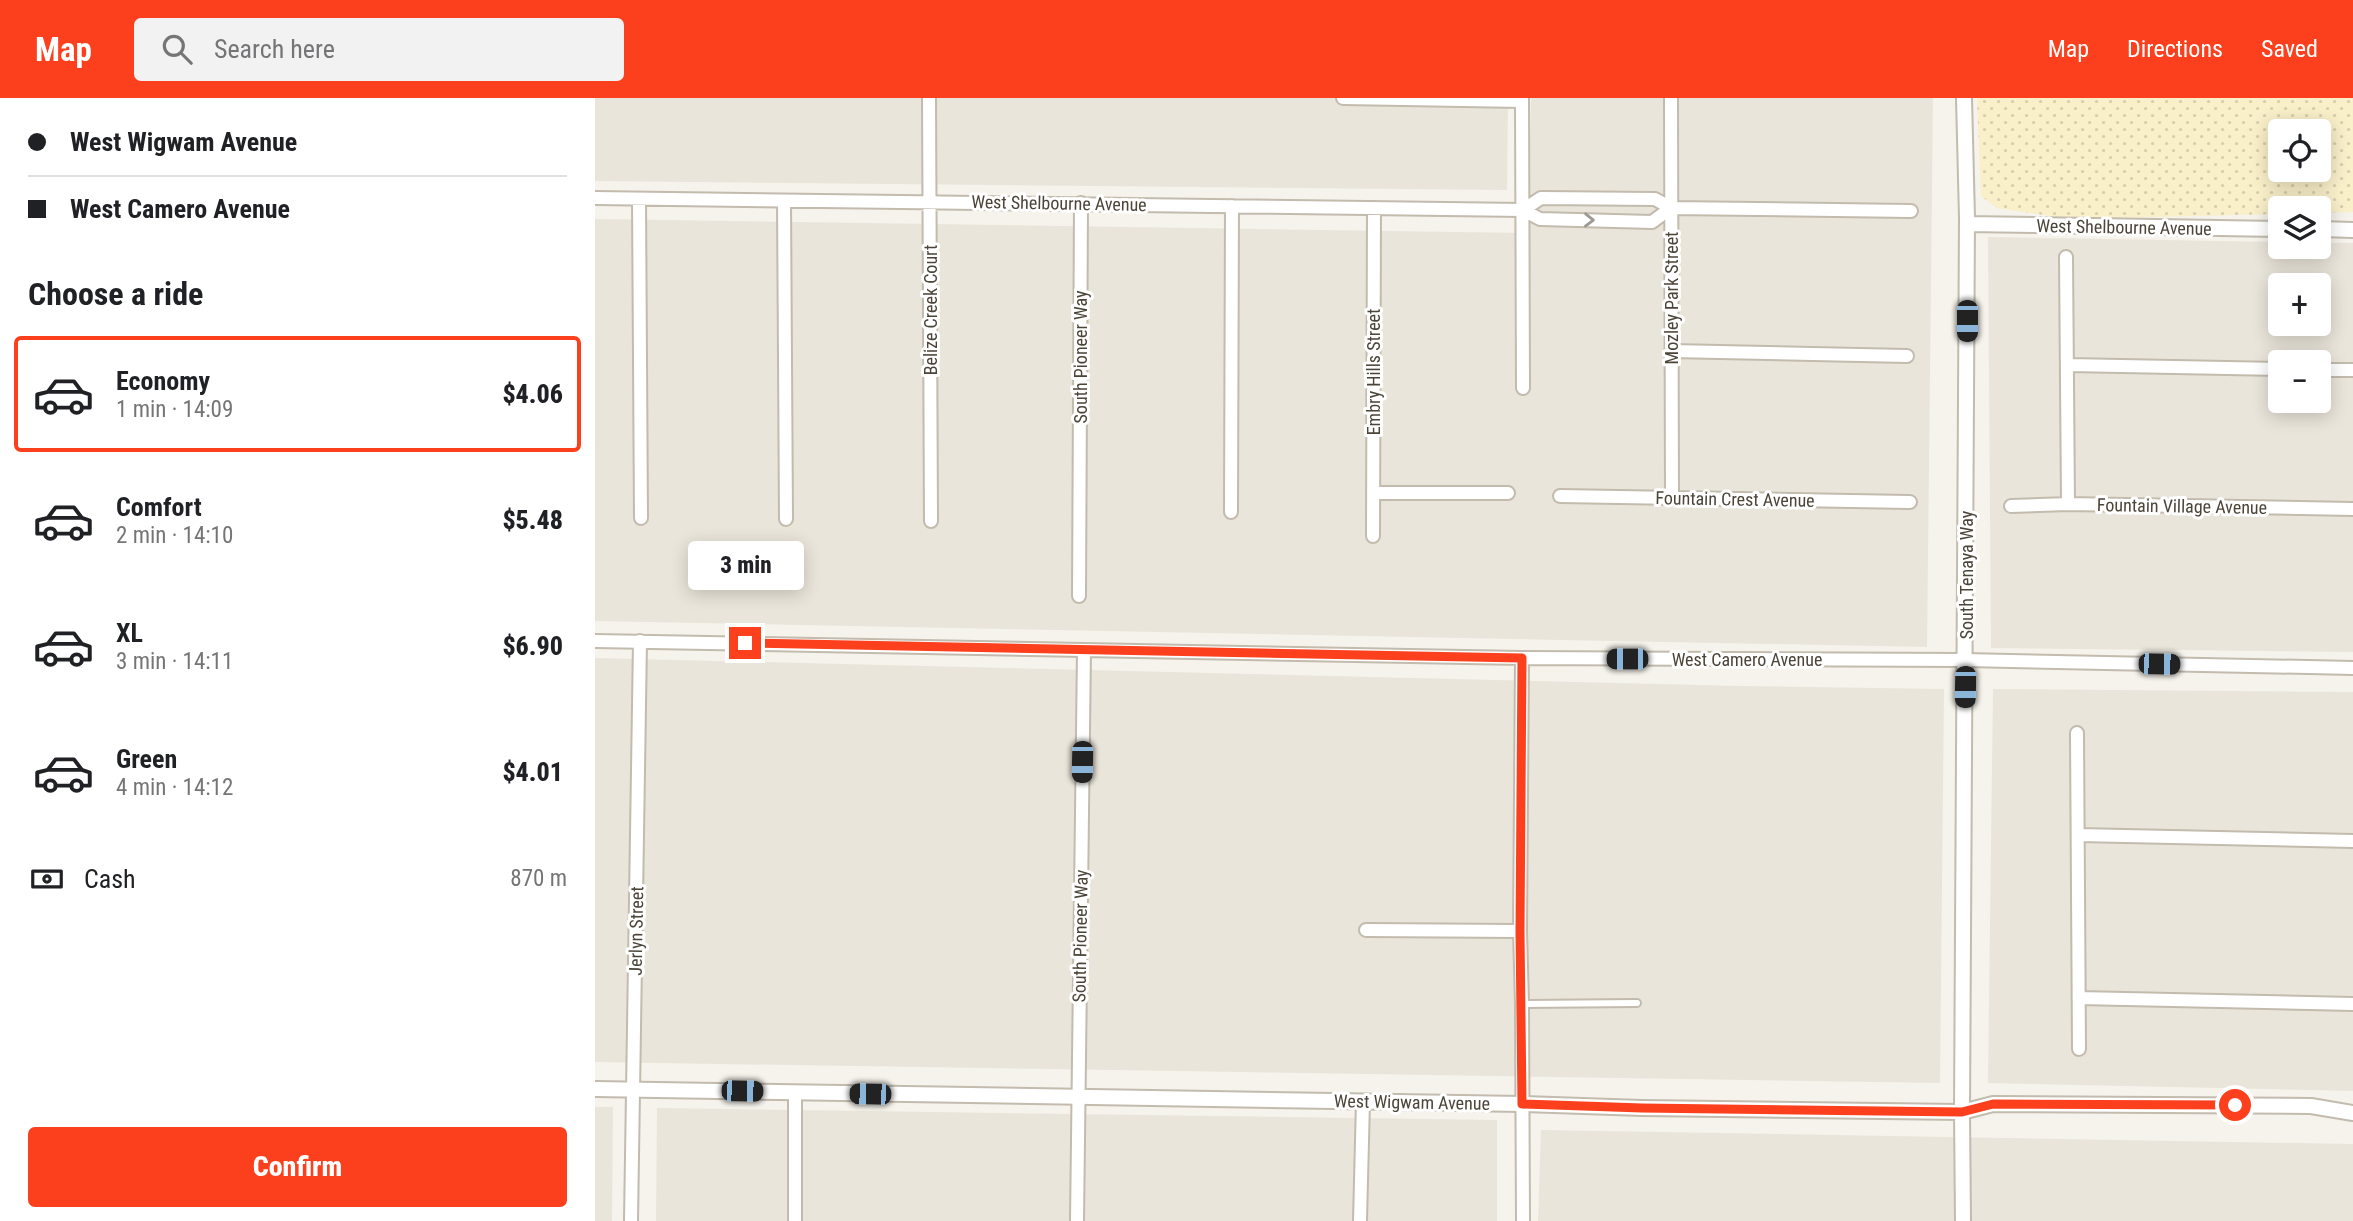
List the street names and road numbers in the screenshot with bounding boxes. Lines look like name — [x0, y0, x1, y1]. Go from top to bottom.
street label: West Shelbourne Avenue — [971, 191, 1147, 215]
street label: West Shelbourne Avenue — [2036, 215, 2212, 239]
street label: Mozley Park Street — [1661, 232, 1682, 364]
street label: Belize Creek Court — [920, 245, 941, 375]
street label: South Pioneer Way — [1070, 290, 1091, 423]
street label: Embry Hills Street — [1363, 309, 1384, 435]
street label: Fountain Crest Avenue — [1655, 487, 1815, 511]
street label: Fountain Village Avenue — [2097, 494, 2267, 518]
street label: South Tenaya Way — [1956, 510, 1977, 639]
street label: West Camero Avenue — [1672, 649, 1822, 670]
street label: South Pioneer Way — [1068, 869, 1092, 1003]
street label: Jerlyn Street — [625, 886, 647, 976]
street label: West Wigwam Avenue — [1334, 1090, 1490, 1114]

